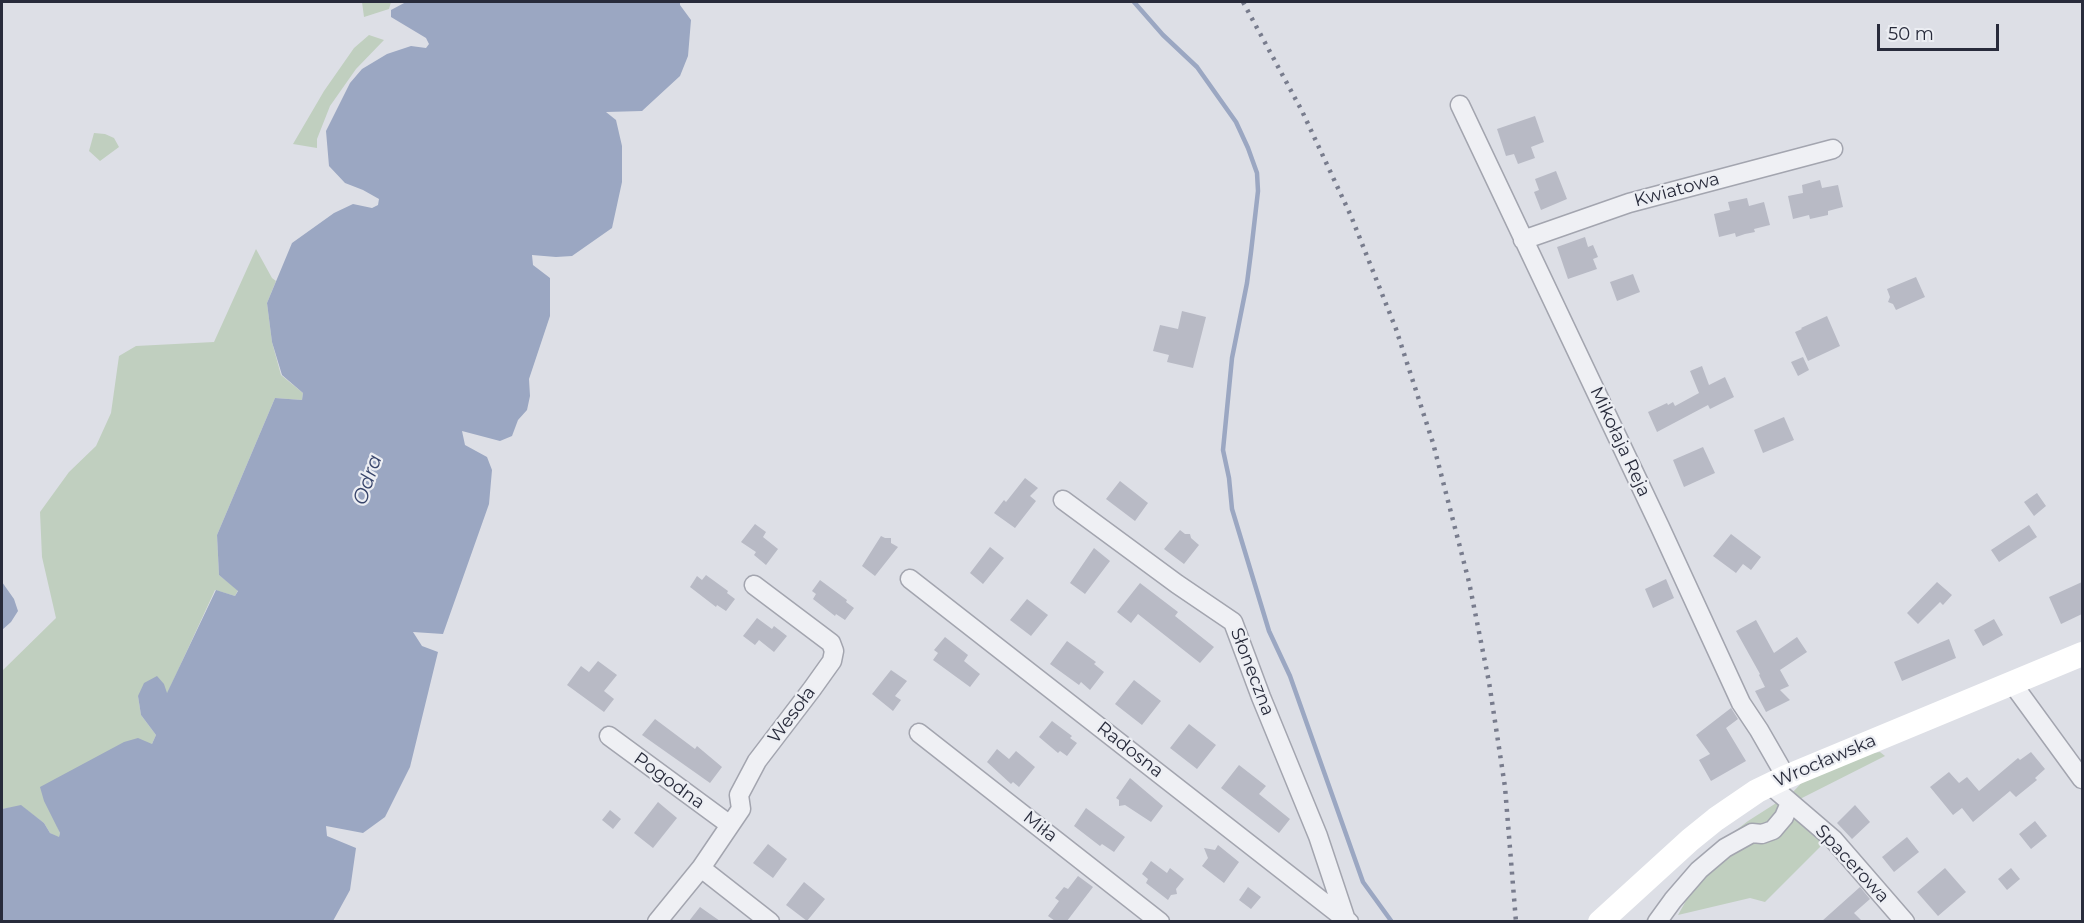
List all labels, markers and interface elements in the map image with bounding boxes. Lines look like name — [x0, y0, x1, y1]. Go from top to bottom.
scale bar — [1880, 12, 2002, 50]
text: 50 m — [1888, 23, 1934, 45]
street label: Kwiatowa — [1632, 168, 1722, 212]
street label: Mikołaja Reja — [1585, 384, 1655, 500]
water label: Odra — [348, 452, 388, 508]
street label: Słoneczna — [1225, 625, 1279, 719]
street label: Wesoła — [764, 682, 820, 748]
street label: Radosna — [1092, 717, 1168, 783]
street label: Wrocławska — [1771, 730, 1879, 792]
street label: Pogodna — [629, 748, 709, 814]
street label: Miła — [1019, 807, 1061, 847]
street label: Spacerowa — [1810, 821, 1894, 907]

